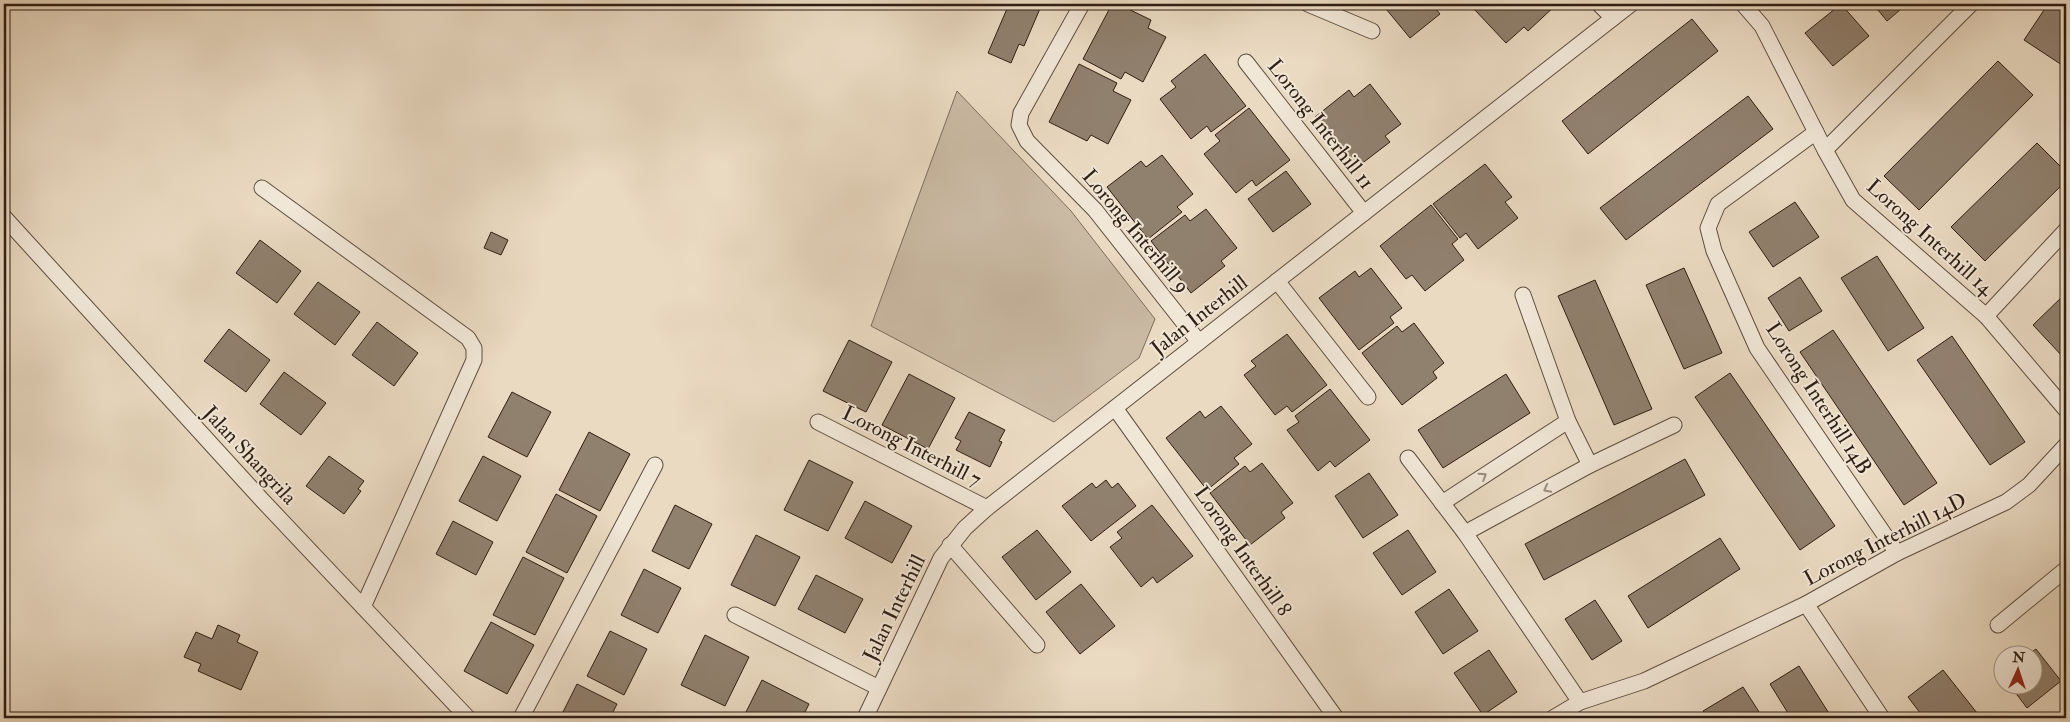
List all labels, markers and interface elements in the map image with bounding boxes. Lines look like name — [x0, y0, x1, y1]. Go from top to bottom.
street label: Lorong Interhill 11 — [1261, 54, 1380, 195]
street label: Lorong Interhill 9 — [1076, 164, 1195, 299]
street label: Lorong Interhill 14 — [1860, 173, 2000, 303]
street label: Jalan Interhill — [1145, 269, 1254, 362]
street label: Lorong Interhill 14B — [1759, 317, 1878, 479]
street label: Jalan Shangrila — [196, 399, 303, 511]
street label: Lorong Interhill 7 — [838, 400, 986, 493]
one-way arrow — [1478, 473, 1487, 482]
street label: Lorong Interhill 8 — [1188, 481, 1298, 622]
one-way arrow — [1543, 482, 1552, 492]
street label: Lorong Interhill 14D — [1799, 487, 1971, 592]
street label: Jalan Interhill — [856, 550, 932, 667]
north arrow — [1992, 644, 2042, 694]
text: N — [2011, 649, 2026, 666]

